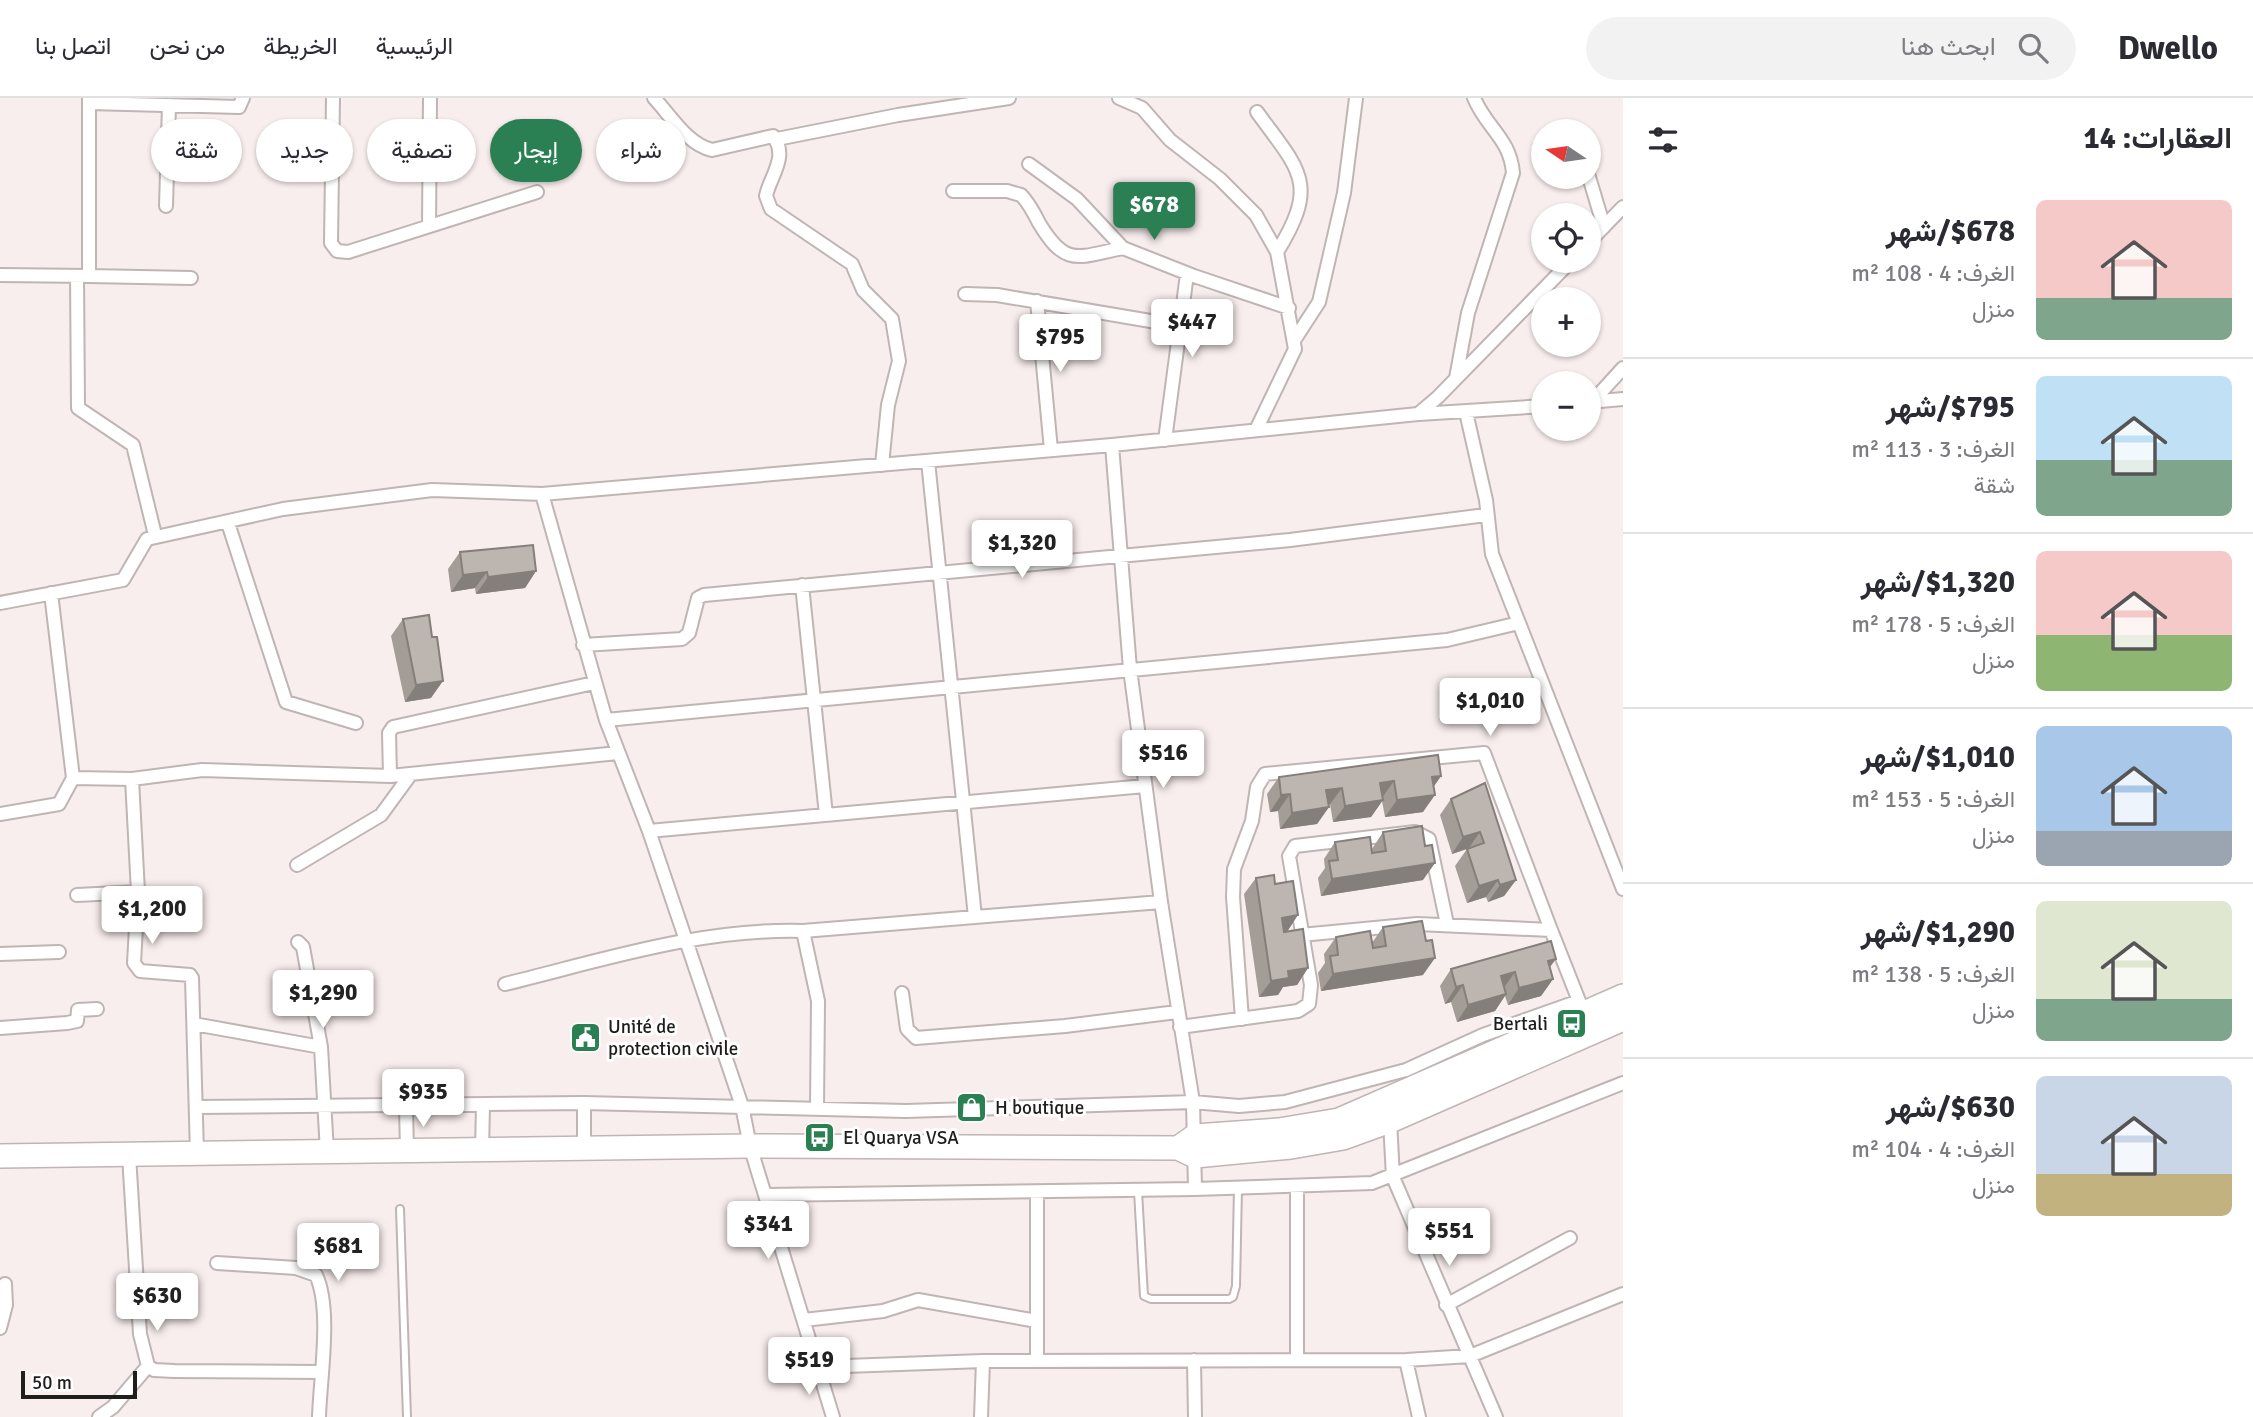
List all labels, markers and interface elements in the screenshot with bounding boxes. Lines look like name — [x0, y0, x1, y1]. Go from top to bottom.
search box — [1586, 17, 2076, 80]
text: Dwello — [2118, 28, 2218, 69]
icon: search — [2014, 29, 2052, 67]
text: اتصل بنا — [35, 31, 111, 61]
text: من نحن — [149, 31, 225, 61]
text: الخريطة — [263, 31, 338, 61]
text: الرئيسية — [376, 31, 453, 61]
text: ابحث هنا — [1901, 31, 1996, 63]
chip: شقة — [151, 119, 242, 182]
chip: جديد — [256, 119, 353, 182]
chip: تصفية — [367, 119, 476, 182]
chip: إيجار — [490, 119, 582, 182]
chip: شراء — [596, 119, 686, 182]
north arrow — [1531, 119, 1601, 189]
map controls — [1531, 119, 1601, 441]
text: العقارات: 14 — [2084, 120, 2232, 157]
icon: filters — [1644, 121, 1682, 159]
pin: $678 — [1113, 183, 1195, 242]
text: $678 — [1129, 190, 1179, 219]
button: locate — [1531, 203, 1601, 273]
text: $678/شهر — [1886, 213, 2015, 250]
icon: home — [2092, 228, 2176, 312]
text: الغرف: 4 · 108 m² — [1852, 259, 2015, 288]
button: + — [1531, 287, 1601, 357]
text: منزل — [1972, 295, 2015, 324]
pin: $447 — [1151, 300, 1233, 359]
text: $447 — [1167, 307, 1217, 336]
pin: $795 — [1019, 314, 1101, 374]
text: $795 — [1035, 322, 1085, 351]
button: − — [1531, 371, 1601, 441]
text: $795/شهر — [1886, 389, 2015, 426]
icon: home — [2092, 404, 2176, 488]
text: الغرف: 3 · 113 m² — [1852, 435, 2015, 464]
text: شقة — [1973, 471, 2015, 500]
pin: $1,320 — [965, 520, 1079, 580]
text: $1,320 — [988, 528, 1056, 557]
text: $1,320/شهر — [1861, 564, 2015, 601]
icon: home — [2092, 579, 2176, 663]
text: الغرف: 5 · 178 m² — [1852, 610, 2015, 639]
text: منزل — [1972, 646, 2015, 675]
pin: $1,010 — [1433, 678, 1547, 738]
text: $1,010 — [1456, 686, 1524, 715]
pin: $516 — [1122, 730, 1204, 790]
text: $516 — [1138, 738, 1188, 767]
text: $1,010/شهر — [1861, 739, 2015, 776]
icon: home — [2092, 754, 2176, 838]
text: الغرف: 5 · 153 m² — [1852, 785, 2015, 814]
text: منزل — [1972, 821, 2015, 850]
pin: $1,200 — [95, 886, 209, 946]
text: $1,200 — [118, 894, 186, 923]
text: $1,290/شهر — [1861, 914, 2015, 951]
icon: home — [2092, 929, 2176, 1013]
text: الغرف: 5 · 138 m² — [1852, 960, 2015, 989]
pin: $1,290 — [266, 970, 380, 1030]
text: $1,290 — [289, 978, 357, 1007]
text: منزل — [1972, 996, 2015, 1025]
bus stop icon: Bertali — [1554, 1007, 1588, 1041]
place label: Bertali — [1493, 1012, 1548, 1036]
place label: Unité de protection civile — [608, 1015, 738, 1061]
public building icon: Unité de protection civile — [568, 1021, 602, 1055]
pin: $935 — [382, 1070, 464, 1129]
text: $935 — [398, 1077, 448, 1106]
text: $630/شهر — [1886, 1089, 2015, 1126]
shop icon: H boutique — [955, 1091, 989, 1125]
place label: H boutique — [995, 1096, 1084, 1120]
icon: home — [2092, 1104, 2176, 1188]
bus stop icon: El Quarya VSA — [803, 1121, 837, 1155]
place label: El Quarya VSA — [843, 1126, 959, 1150]
text: الغرف: 4 · 104 m² — [1852, 1135, 2015, 1164]
text: منزل — [1972, 1171, 2015, 1200]
pin: $341 — [727, 1202, 809, 1261]
pin: $551 — [1408, 1208, 1490, 1268]
text: $341 — [743, 1209, 793, 1238]
text: $551 — [1424, 1216, 1474, 1245]
pin: $681 — [297, 1224, 379, 1283]
text: $681 — [313, 1231, 363, 1260]
pin: $630 — [116, 1274, 198, 1333]
text: $630 — [132, 1281, 182, 1310]
pin: $519 — [768, 1338, 850, 1397]
text: $519 — [784, 1345, 834, 1374]
scale bar — [21, 1368, 136, 1400]
text: 50 m — [32, 1371, 72, 1395]

